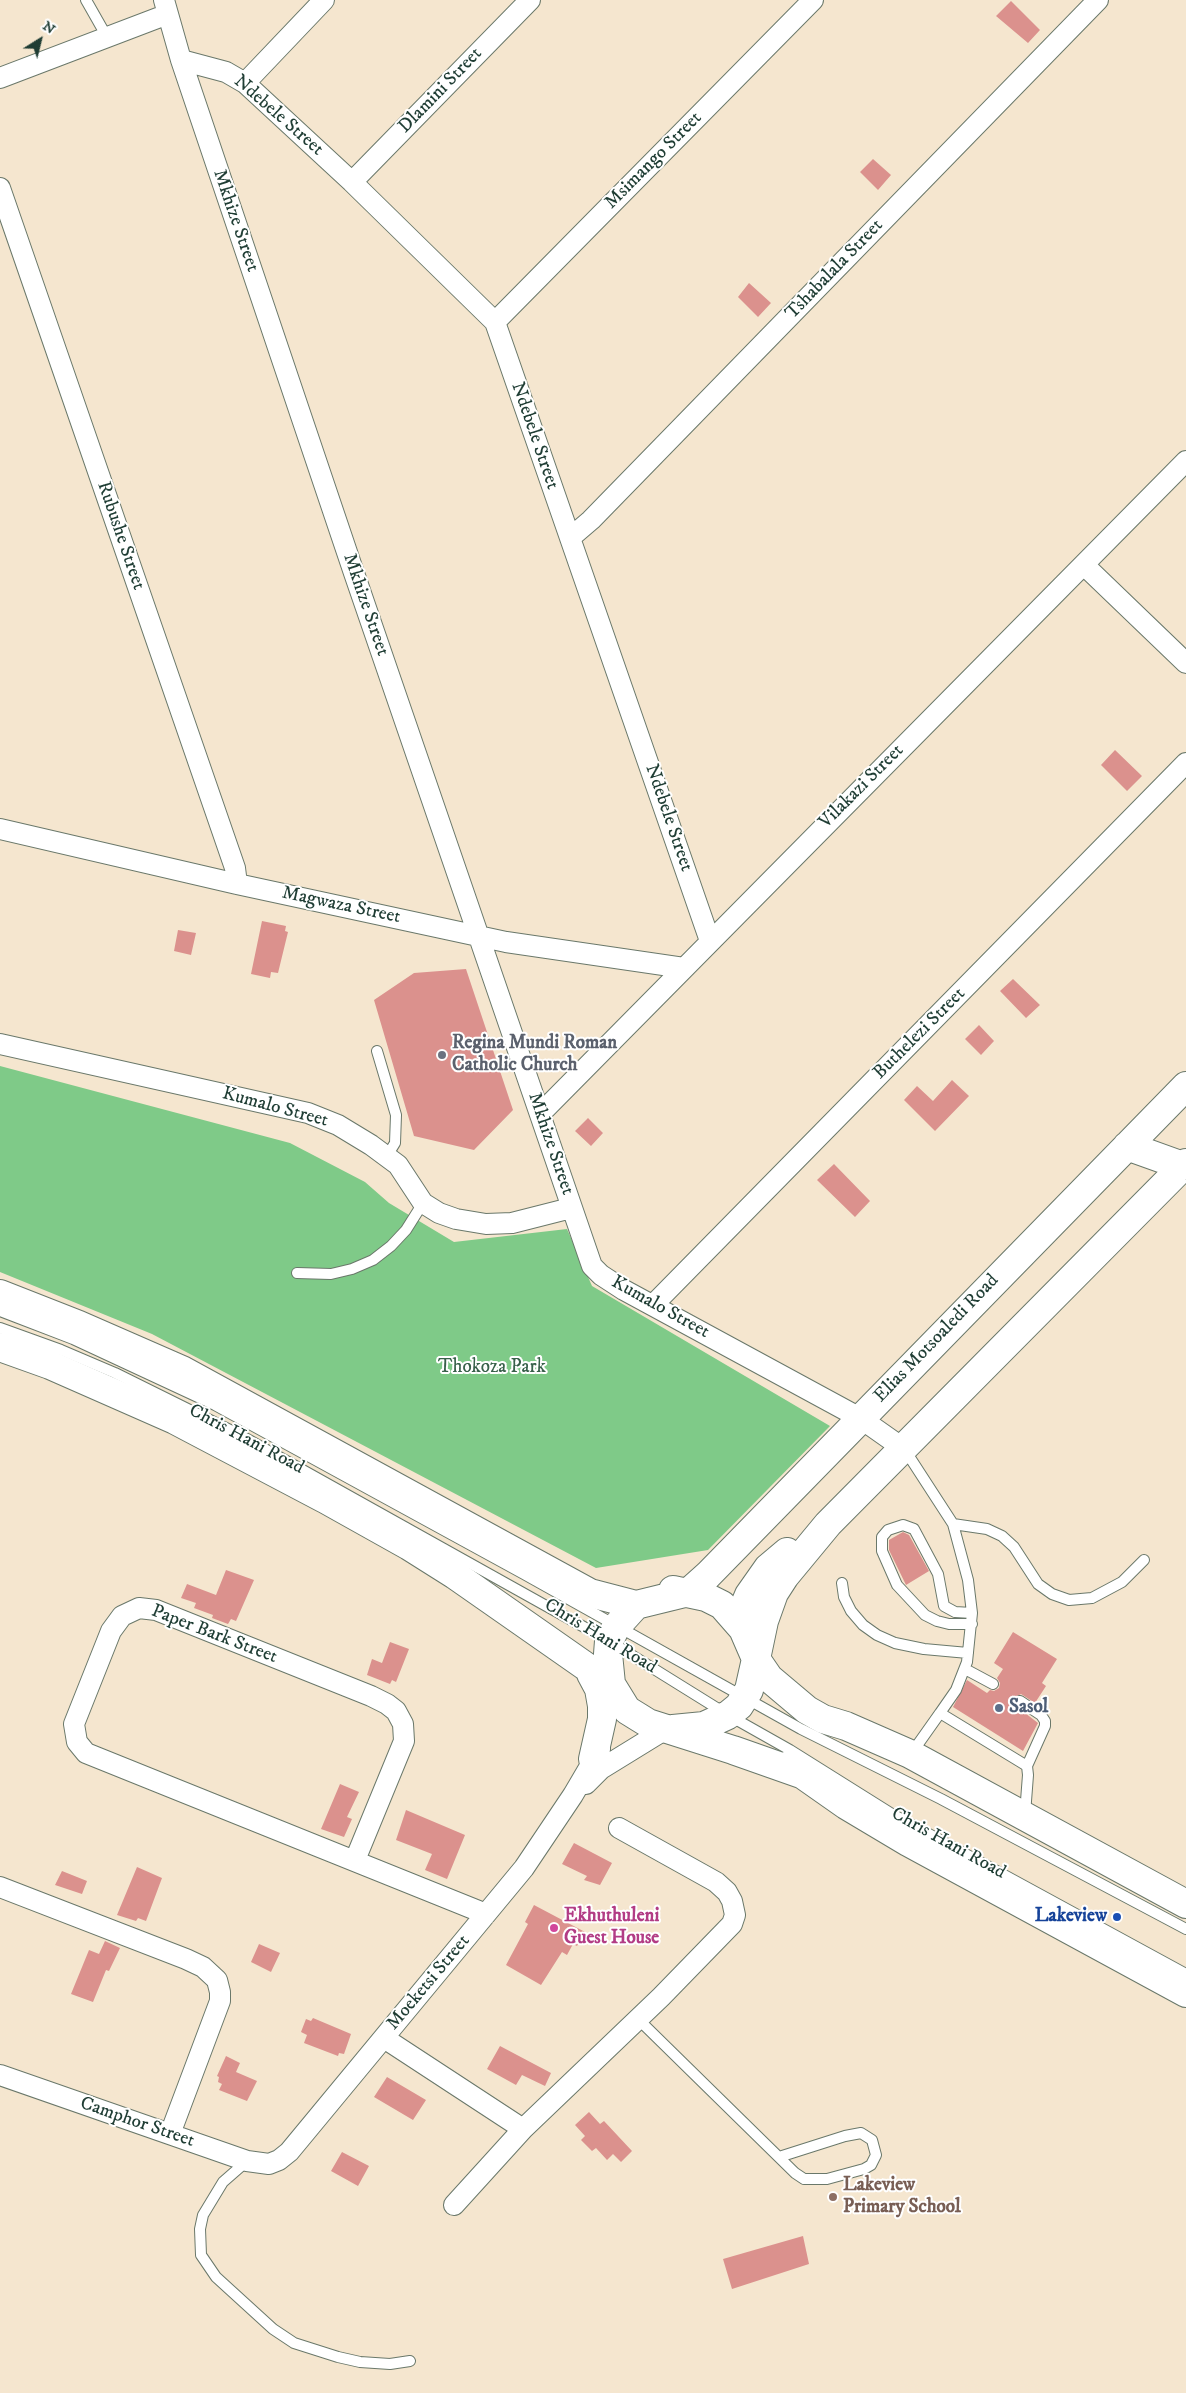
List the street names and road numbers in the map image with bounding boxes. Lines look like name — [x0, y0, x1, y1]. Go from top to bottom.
street label: Dlamini Street — [394, 43, 488, 139]
street label: Ndebele Street — [228, 71, 328, 161]
street label: Msimango Street — [601, 108, 707, 214]
street label: Mkhize Street — [207, 167, 263, 275]
street label: Tshabalala Street — [781, 215, 889, 325]
street label: Ndebele Street — [505, 379, 563, 493]
street label: Rubushe Street — [91, 479, 149, 593]
street label: Mkhize Street — [337, 551, 393, 659]
street label: Vilakazi Street — [815, 740, 909, 834]
street label: Ndebele Street — [639, 761, 697, 875]
street label: Magwaza Street — [280, 882, 402, 930]
street label: Buthelezi Street — [869, 983, 971, 1085]
street label: Kumalo Street — [220, 1083, 330, 1133]
street label: Mkhize Street — [522, 1090, 578, 1198]
street label: Elias Motsoaledi Road — [870, 1270, 1004, 1408]
street label: Kumalo Street — [607, 1272, 713, 1344]
street label: Chris Hani Road — [184, 1400, 308, 1480]
street label: Chris Hani Road — [540, 1594, 660, 1680]
street label: Paper Bark Street — [148, 1600, 280, 1670]
street label: Chris Hani Road — [887, 1803, 1009, 1885]
street label: Moeketsi Street — [382, 1931, 476, 2035]
street label: Camphor Street — [77, 2093, 197, 2153]

